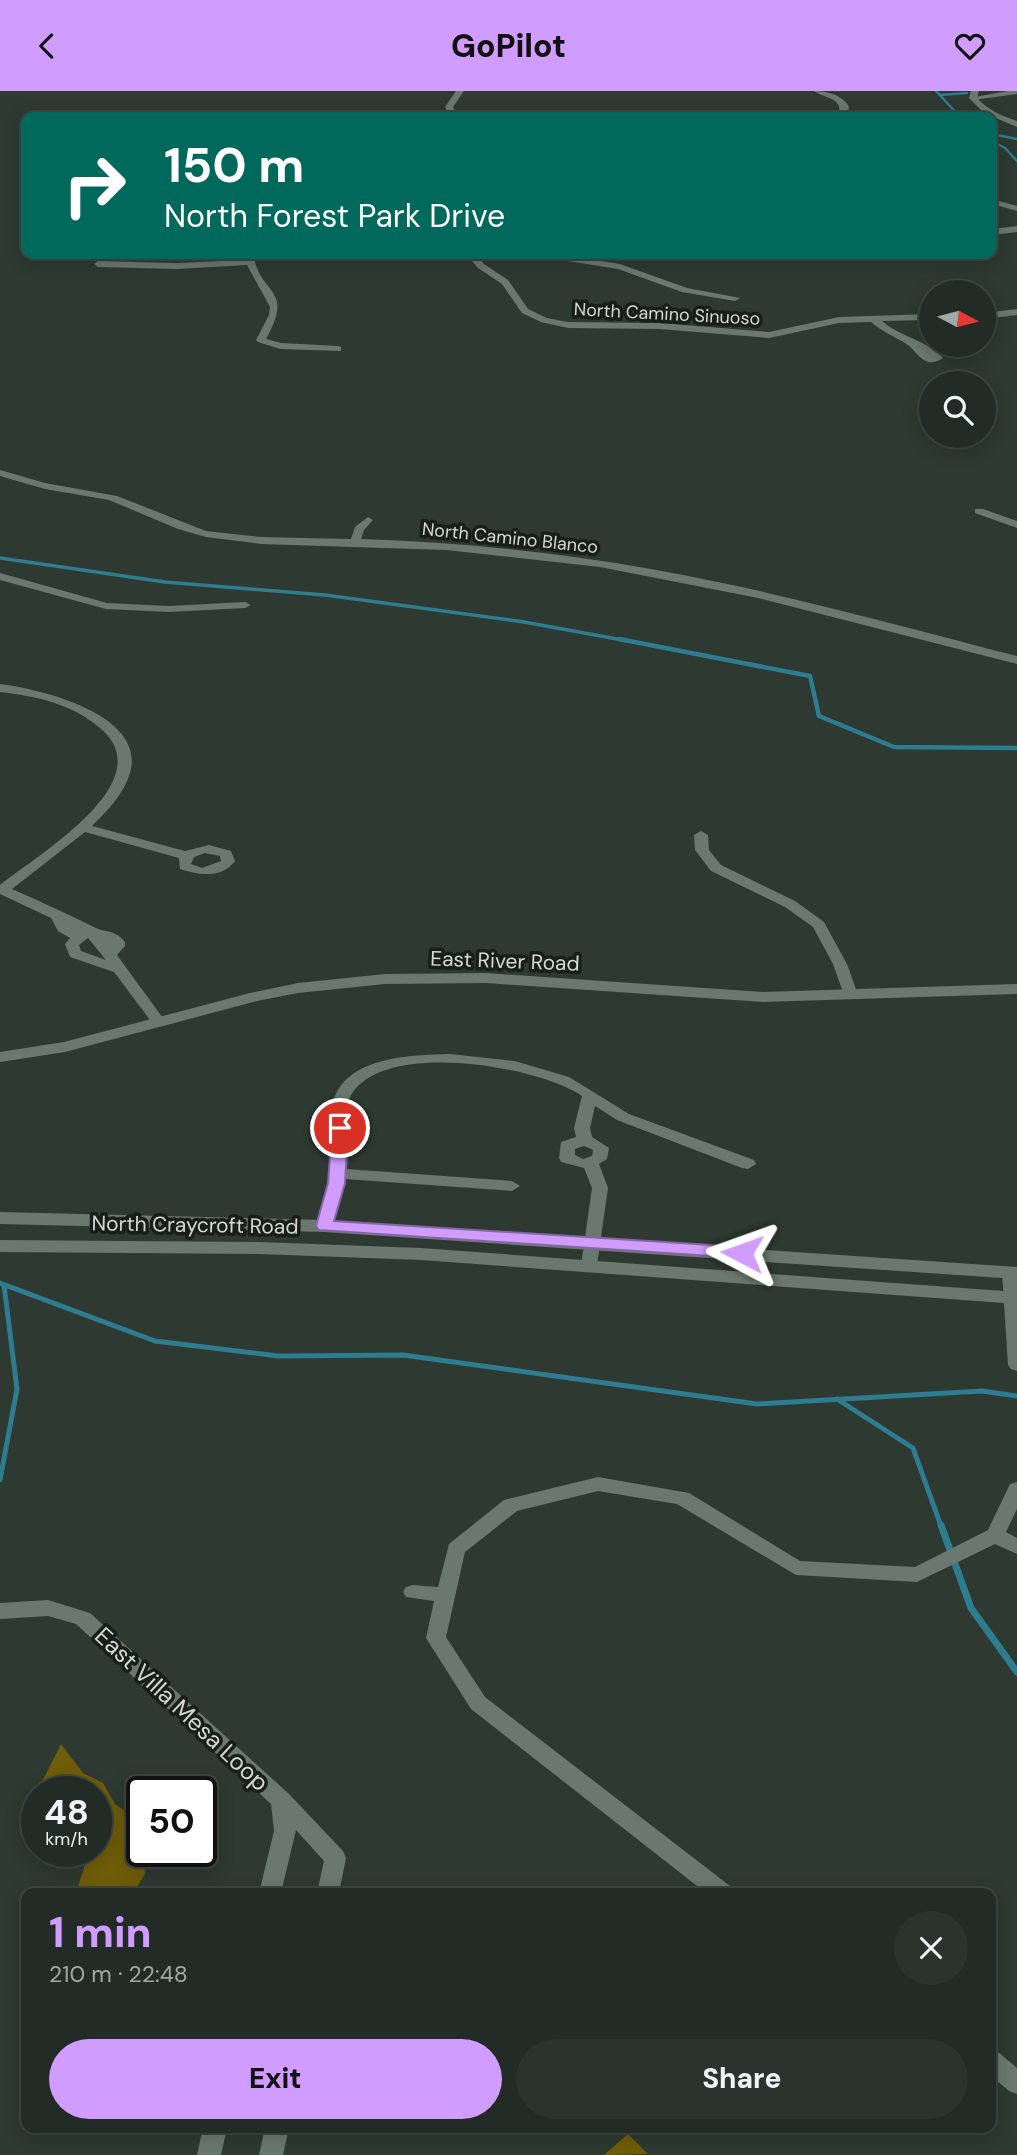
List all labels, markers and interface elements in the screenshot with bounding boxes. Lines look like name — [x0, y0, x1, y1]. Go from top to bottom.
text: GoPilot — [451, 25, 566, 67]
icon: back — [28, 27, 66, 65]
icon: heart — [951, 27, 989, 65]
text: 150 m — [164, 133, 304, 197]
icon: right — [49, 140, 140, 231]
text: North Forest Park Drive — [164, 195, 505, 237]
north arrow — [919, 280, 996, 357]
map controls — [919, 280, 996, 448]
street label: North Camino Sinuoso — [573, 297, 761, 331]
button: search — [919, 371, 996, 448]
street label: North Camino Blanco — [421, 517, 599, 559]
street label: East River Road — [430, 944, 580, 978]
pin — [310, 1098, 370, 1158]
icon: arrive — [321, 1109, 359, 1147]
street label: North Craycroft Road — [91, 1209, 299, 1241]
position arrow — [705, 1216, 779, 1290]
street label: East Villa Mesa Loop — [88, 1620, 276, 1798]
speed limit sign: 50 — [126, 1776, 217, 1867]
text: 48 — [44, 1789, 89, 1835]
text: km/h — [45, 1827, 88, 1851]
text: 1 min — [49, 1905, 152, 1960]
button: close — [894, 1911, 968, 1985]
text: 210 m · 22:48 — [49, 1959, 188, 1989]
button: Exit — [49, 2039, 502, 2119]
button: Share — [516, 2039, 968, 2119]

